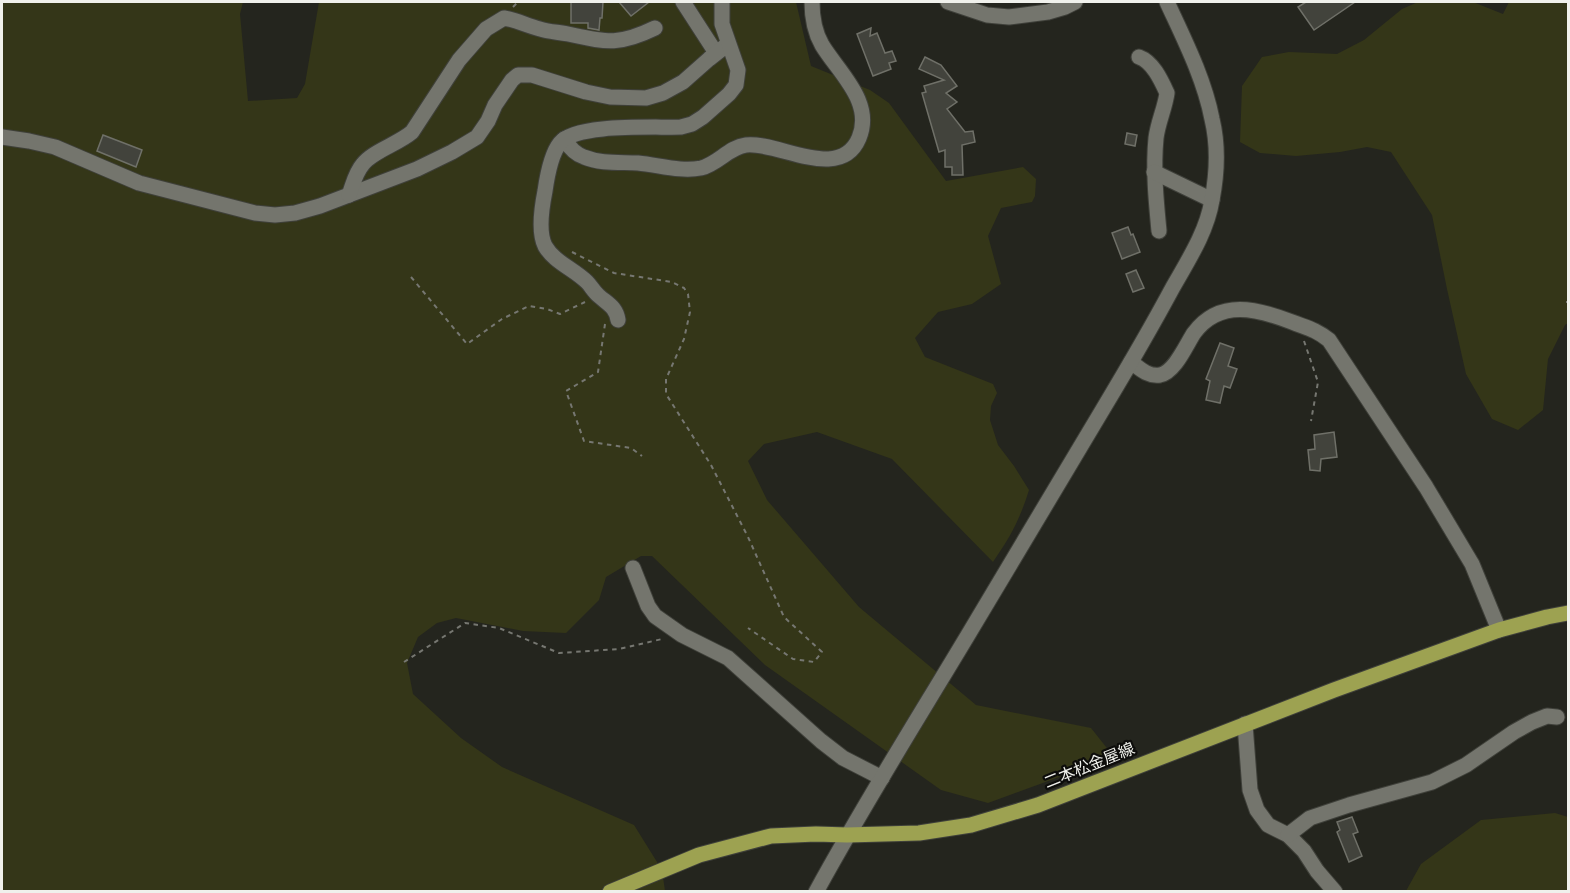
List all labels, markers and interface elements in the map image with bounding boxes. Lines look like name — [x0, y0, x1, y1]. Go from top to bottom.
street label: 二本松金屋線 — [1041, 738, 1137, 792]

